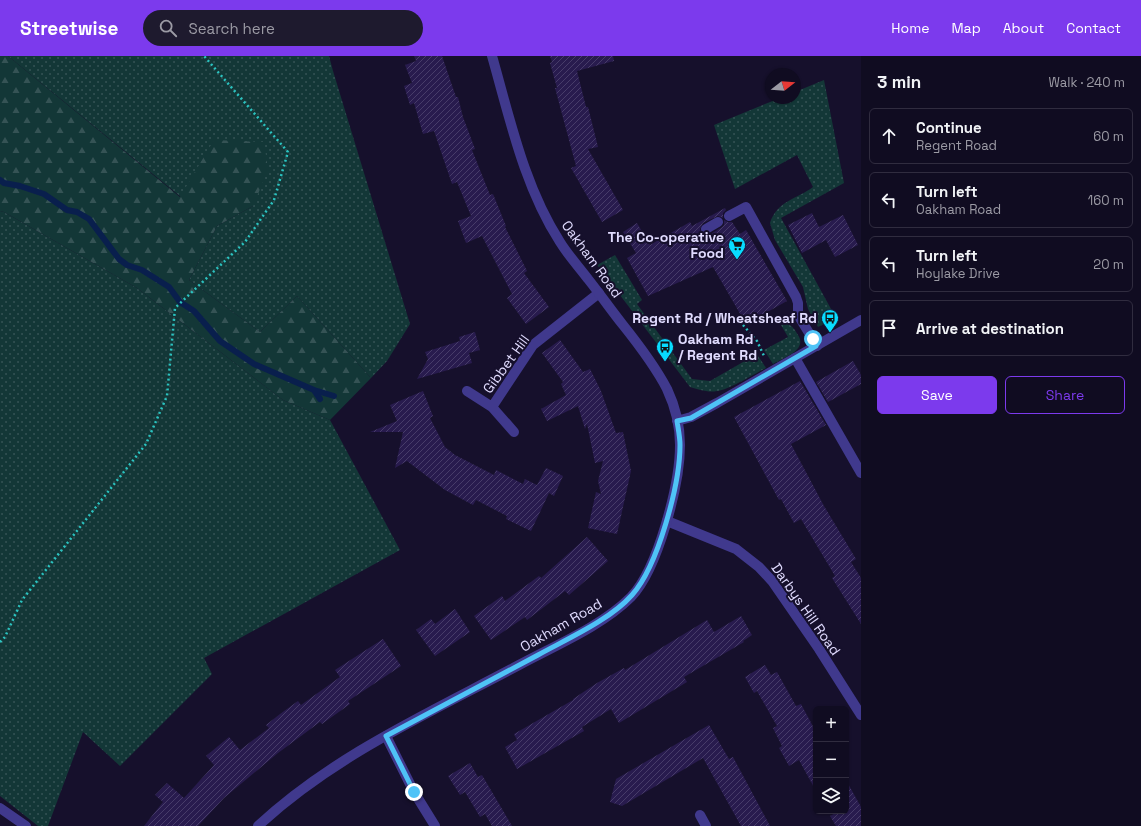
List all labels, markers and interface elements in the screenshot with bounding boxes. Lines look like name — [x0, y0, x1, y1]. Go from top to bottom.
search box — [143, 10, 423, 46]
text: Streetwise — [20, 16, 119, 41]
icon: search — [157, 17, 179, 39]
text: Search here — [189, 19, 275, 38]
text: Home — [891, 19, 929, 37]
text: Map — [951, 19, 981, 37]
text: About — [1003, 19, 1044, 37]
text: Contact — [1066, 19, 1121, 37]
north arrow — [765, 68, 801, 104]
text: 3 min — [877, 71, 921, 93]
text: Walk · 240 m — [1049, 74, 1125, 91]
text: Continue — [916, 118, 982, 137]
icon: ahead — [878, 125, 900, 147]
text: 60 m — [1093, 128, 1124, 145]
text: Regent Road — [916, 137, 997, 154]
text: Turn left — [916, 182, 978, 201]
icon: left — [878, 189, 900, 211]
text: 160 m — [1088, 192, 1124, 209]
text: Oakham Road — [916, 201, 1001, 218]
street label: Oakham Road — [558, 217, 626, 301]
place label: The Co-operative Food — [608, 228, 724, 262]
supermarket icon: The Co-operative Food — [727, 235, 747, 260]
text: Turn left — [916, 246, 978, 265]
icon: left — [878, 253, 900, 275]
text: 20 m — [1093, 256, 1124, 273]
text: Hoylake Drive — [916, 265, 1000, 282]
bus stop icon: Regent Rd / Wheatsheaf Rd — [820, 308, 840, 333]
place label: Regent Rd / Wheatsheaf Rd — [632, 309, 817, 327]
icon: arrive — [878, 317, 900, 339]
text: Arrive at destination — [916, 319, 1064, 338]
place label: Oakham Rd / Regent Rd — [677, 330, 757, 364]
route start — [804, 330, 822, 348]
street label: Gibbet Hill — [479, 331, 533, 397]
bus stop icon: Oakham Rd / Regent Rd — [655, 337, 675, 362]
button: Save — [877, 376, 997, 414]
button: Share — [1005, 376, 1125, 414]
street label: Darbys Hill Road — [767, 559, 845, 659]
street label: Oakham Road — [517, 594, 605, 656]
map controls — [813, 706, 849, 814]
button: + — [813, 706, 849, 742]
button: − — [813, 742, 849, 778]
button: layers — [813, 778, 849, 814]
route end — [405, 783, 423, 801]

